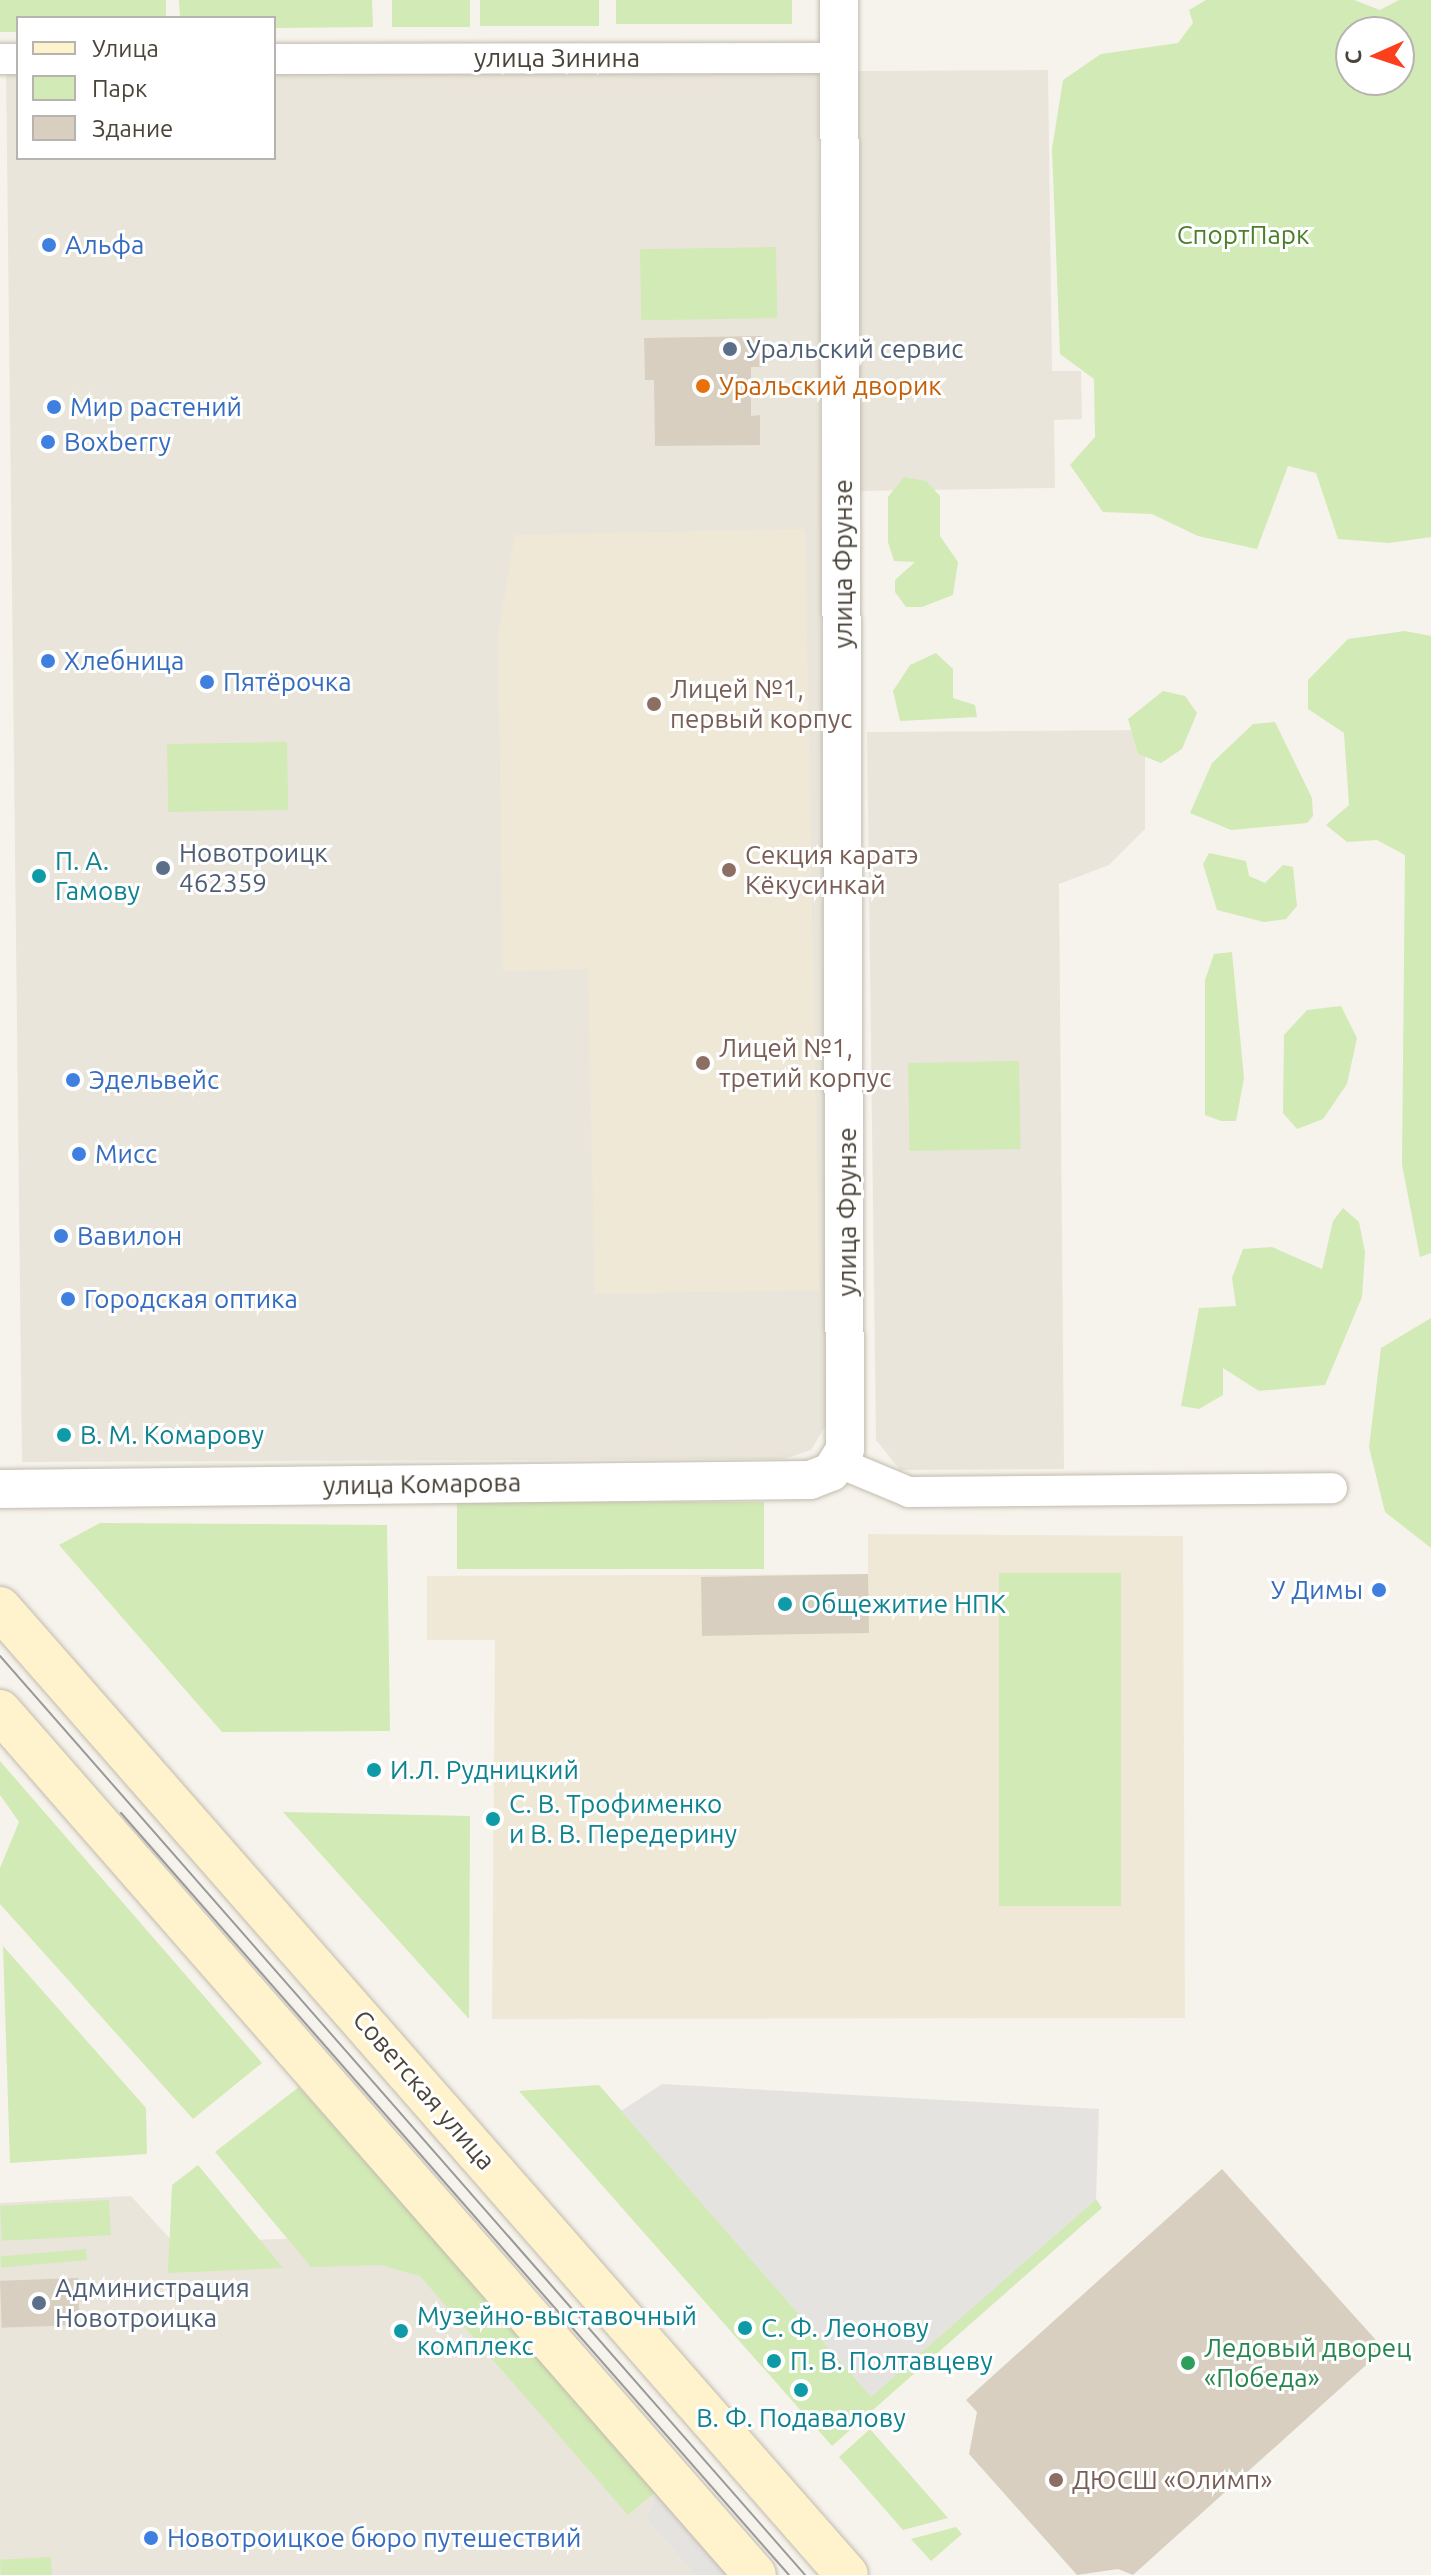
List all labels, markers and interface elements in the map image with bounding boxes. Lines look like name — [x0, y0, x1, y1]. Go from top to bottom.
legend — [16, 16, 276, 160]
north arrow — [1335, 16, 1415, 96]
text: Улица — [92, 35, 159, 62]
street label: улица Зинина — [474, 42, 640, 74]
text: С — [1340, 50, 1365, 65]
text: Парк — [92, 75, 147, 102]
text: Здание — [92, 115, 173, 142]
park label: СпортПарк — [1177, 219, 1309, 251]
place label: Альфа — [65, 229, 144, 261]
marker: Альфа — [40, 236, 58, 254]
place label: Уральский сервис — [746, 333, 963, 365]
marker: Уральский сервис — [721, 340, 739, 358]
place label: Уральский дворик — [719, 370, 942, 402]
marker: Уральский дворик — [694, 377, 712, 395]
place label: Мир растений — [70, 391, 242, 423]
marker: Мир растений — [45, 398, 63, 416]
place label: Boxberry — [64, 426, 171, 458]
marker: Boxberry — [39, 433, 57, 451]
street label: улица Фрунзе — [827, 479, 859, 649]
place label: Хлебница — [64, 645, 184, 677]
marker: Хлебница — [39, 652, 57, 670]
place label: Пятёрочка — [223, 666, 352, 698]
marker: Пятёрочка — [198, 673, 216, 691]
place label: Лицей №1, первый корпус — [670, 673, 852, 734]
marker: Лицей №1, первый корпус — [645, 695, 663, 713]
place label: Новотроицк 462359 — [179, 837, 328, 898]
place label: Секция каратэ Кёкусинкай — [745, 839, 918, 900]
place label: П. А. Гамову — [55, 845, 140, 906]
marker: Новотроицк 462359 — [154, 859, 172, 877]
marker: Секция каратэ Кёкусинкай — [720, 861, 738, 879]
marker: П. А. Гамову — [30, 867, 48, 885]
place label: Лицей №1, третий корпус — [719, 1032, 891, 1094]
marker: Лицей №1, третий корпус — [694, 1054, 712, 1072]
place label: Эдельвейс — [89, 1064, 219, 1096]
marker: Эдельвейс — [64, 1071, 82, 1089]
street label: улица Фрунзе — [831, 1127, 863, 1297]
place label: Мисс — [95, 1138, 157, 1170]
marker: Мисс — [70, 1145, 88, 1163]
place label: Вавилон — [77, 1220, 182, 1252]
marker: Вавилон — [52, 1227, 70, 1245]
place label: Городская оптика — [84, 1283, 298, 1315]
marker: Городская оптика — [59, 1290, 77, 1308]
place label: В. М. Комарову — [80, 1419, 264, 1451]
marker: В. М. Комарову — [55, 1426, 73, 1444]
street label: улица Комарова — [323, 1467, 521, 1501]
place label: У Димы — [1271, 1574, 1363, 1606]
marker: У Димы — [1370, 1581, 1388, 1599]
place label: Общежитие НПК — [801, 1588, 1006, 1620]
marker: Общежитие НПК — [776, 1595, 794, 1613]
place label: И.Л. Рудницкий — [390, 1754, 579, 1786]
marker: И.Л. Рудницкий — [365, 1761, 383, 1779]
place label: С. В. Трофименко и В. В. Передерину — [509, 1788, 737, 1850]
marker: С. В. Трофименко и В. В. Передерину — [484, 1810, 502, 1828]
street label: Советская улица — [346, 2004, 502, 2176]
place label: Администрация Новотроицка — [55, 2272, 250, 2334]
marker: Администрация Новотроицка — [30, 2294, 48, 2312]
place label: Музейно-выставочный комплекс — [417, 2300, 697, 2362]
place label: С. Ф. Леонову — [761, 2312, 929, 2344]
marker: С. Ф. Леонову — [736, 2319, 754, 2337]
marker: Музейно-выставочный комплекс — [392, 2322, 410, 2340]
place label: Ледовый дворец «Победа» — [1204, 2332, 1411, 2394]
place label: П. В. Полтавцеву — [790, 2345, 993, 2377]
marker: П. В. Полтавцеву — [765, 2352, 783, 2370]
marker: Ледовый дворец «Победа» — [1179, 2354, 1197, 2372]
marker: В. Ф. Подавалову — [792, 2381, 810, 2399]
place label: В. Ф. Подавалову — [696, 2402, 906, 2434]
place label: ДЮСШ «Олимп» — [1072, 2464, 1272, 2496]
marker: ДЮСШ «Олимп» — [1047, 2471, 1065, 2489]
place label: Новотроицкое бюро путешествий — [167, 2522, 581, 2554]
marker: Новотроицкое бюро путешествий — [142, 2529, 160, 2547]

